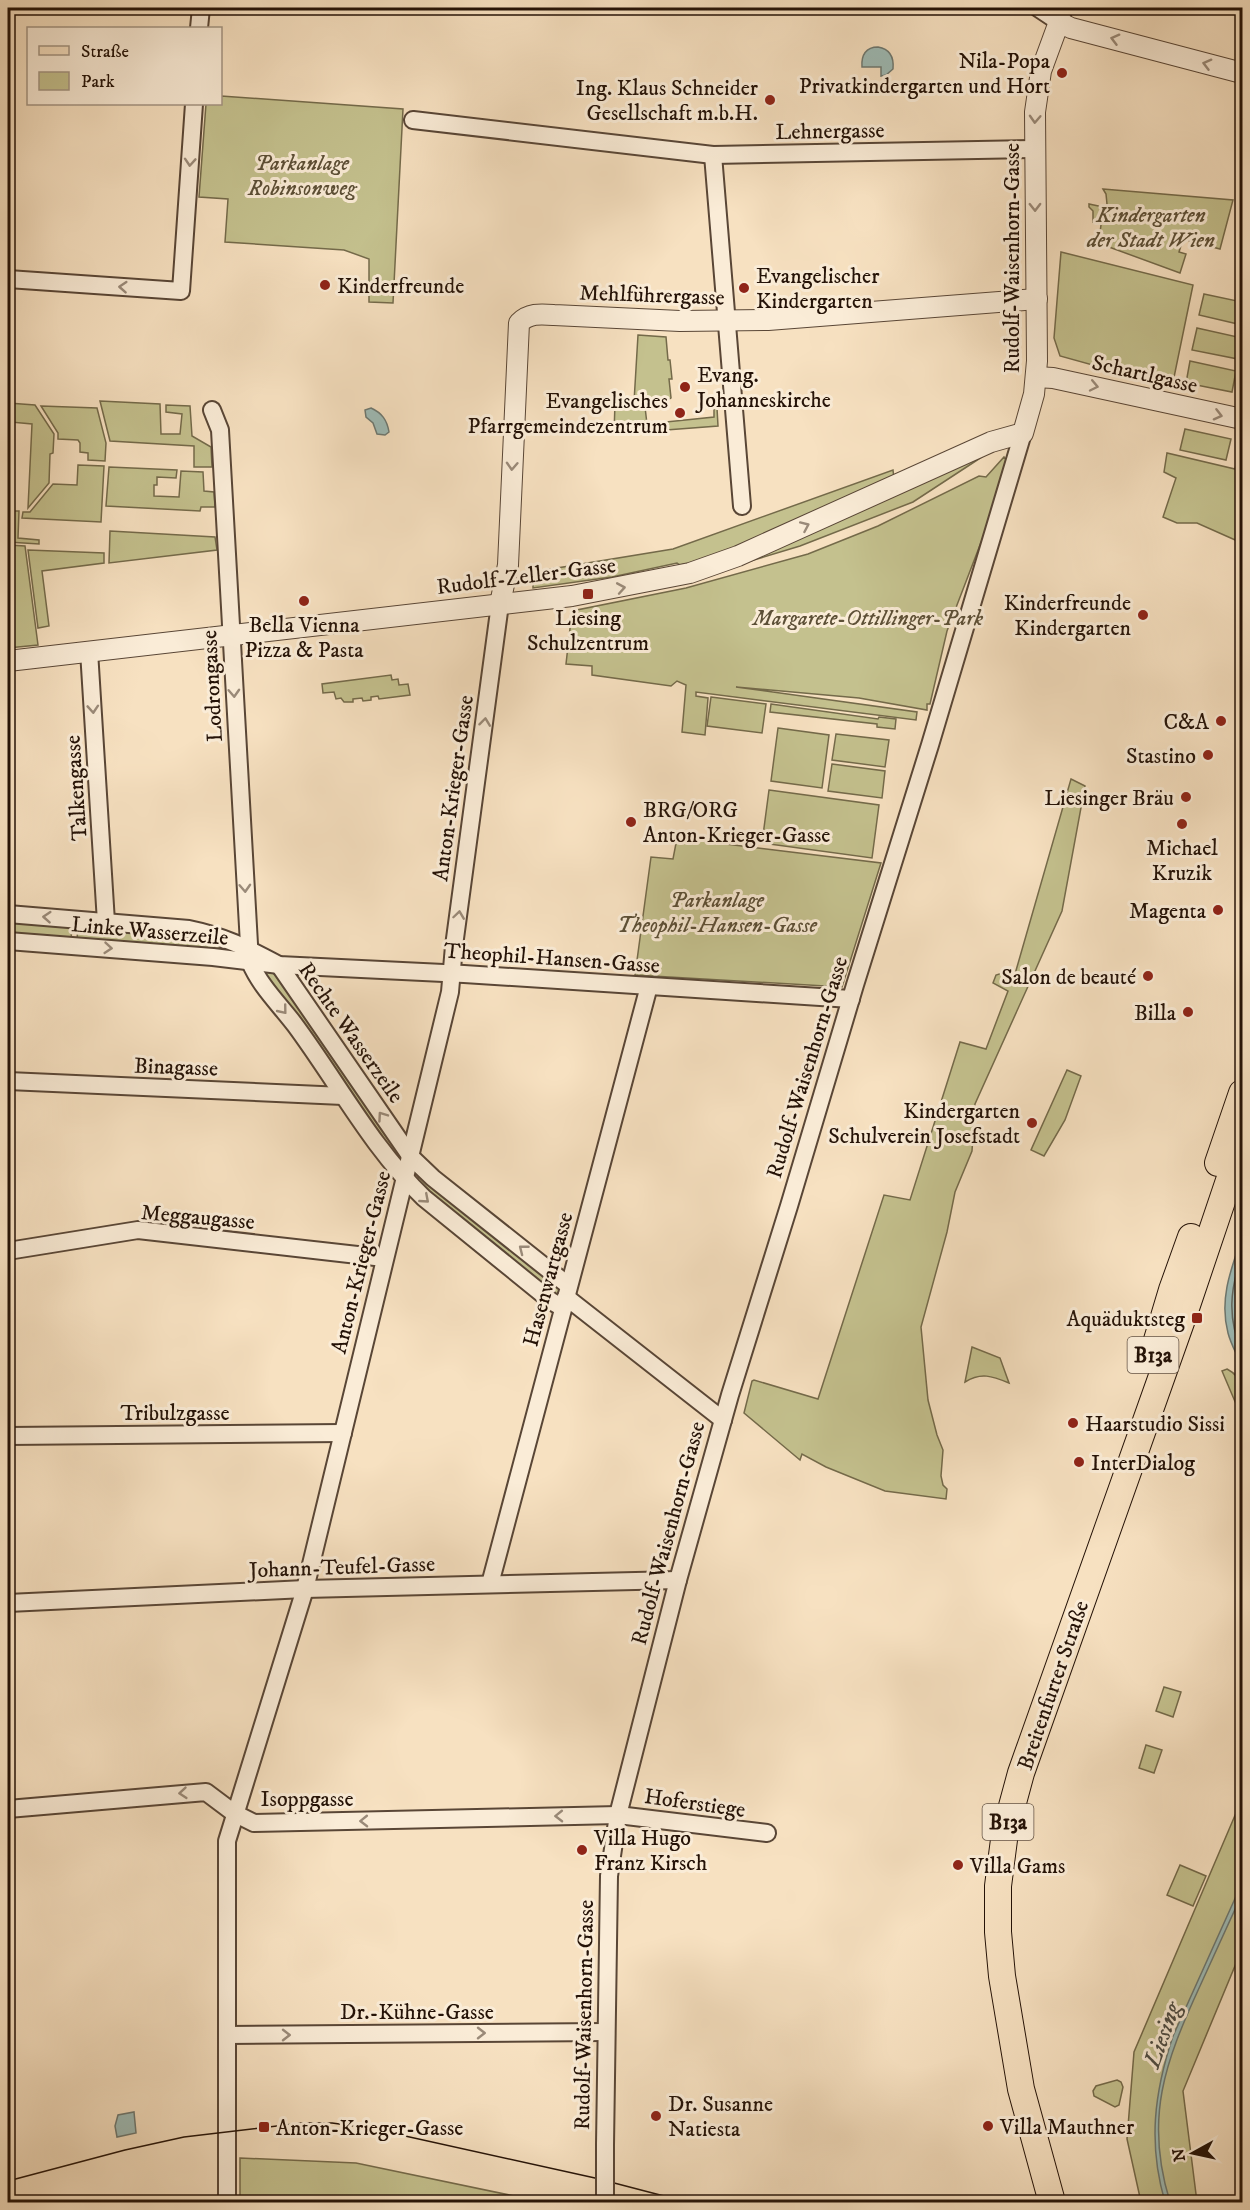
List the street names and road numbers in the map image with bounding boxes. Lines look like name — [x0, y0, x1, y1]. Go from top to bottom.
street label: Lehnergasse — [775, 117, 885, 146]
street label: Rudolf-Waisenhorn-Gasse — [999, 143, 1026, 373]
street label: Mehlführergasse — [579, 279, 725, 312]
street label: Schartlgasse — [1089, 349, 1200, 400]
street label: Rudolf-Zeller-Gasse — [435, 552, 617, 601]
street label: Lodrongasse — [196, 629, 229, 742]
street label: Anton-Krieger-Gasse — [427, 694, 480, 883]
street label: Talkengasse — [59, 734, 94, 842]
street label: Linke Wasserzeile — [70, 911, 230, 952]
street label: Theophil-Hansen-Gasse — [443, 937, 661, 980]
street label: Rudolf-Waisenhorn-Gasse — [761, 953, 854, 1182]
street label: Rechte Wasserzeile — [292, 957, 409, 1108]
street label: Binagasse — [133, 1053, 218, 1082]
street label: Anton-Krieger-Gasse — [326, 1168, 397, 1357]
street label: Meggaugasse — [140, 1199, 256, 1236]
street label: Hasenwartgasse — [518, 1209, 579, 1350]
road number: B13a — [1128, 1337, 1178, 1373]
street label: Tribulzgasse — [120, 1400, 230, 1427]
street label: Rudolf-Waisenhorn-Gasse — [626, 1419, 711, 1648]
street label: Johann-Teufel-Gasse — [247, 1551, 435, 1584]
street label: Breitenfurter Straße — [1012, 1597, 1095, 1774]
street label: Hoferstiege — [642, 1783, 747, 1824]
street label: Isoppgasse — [260, 1786, 354, 1813]
road number: B13a — [982, 1804, 1034, 1840]
street label: Rudolf-Waisenhorn-Gasse — [569, 1900, 600, 2130]
street label: Dr.-Kühne-Gasse — [340, 1999, 494, 2026]

